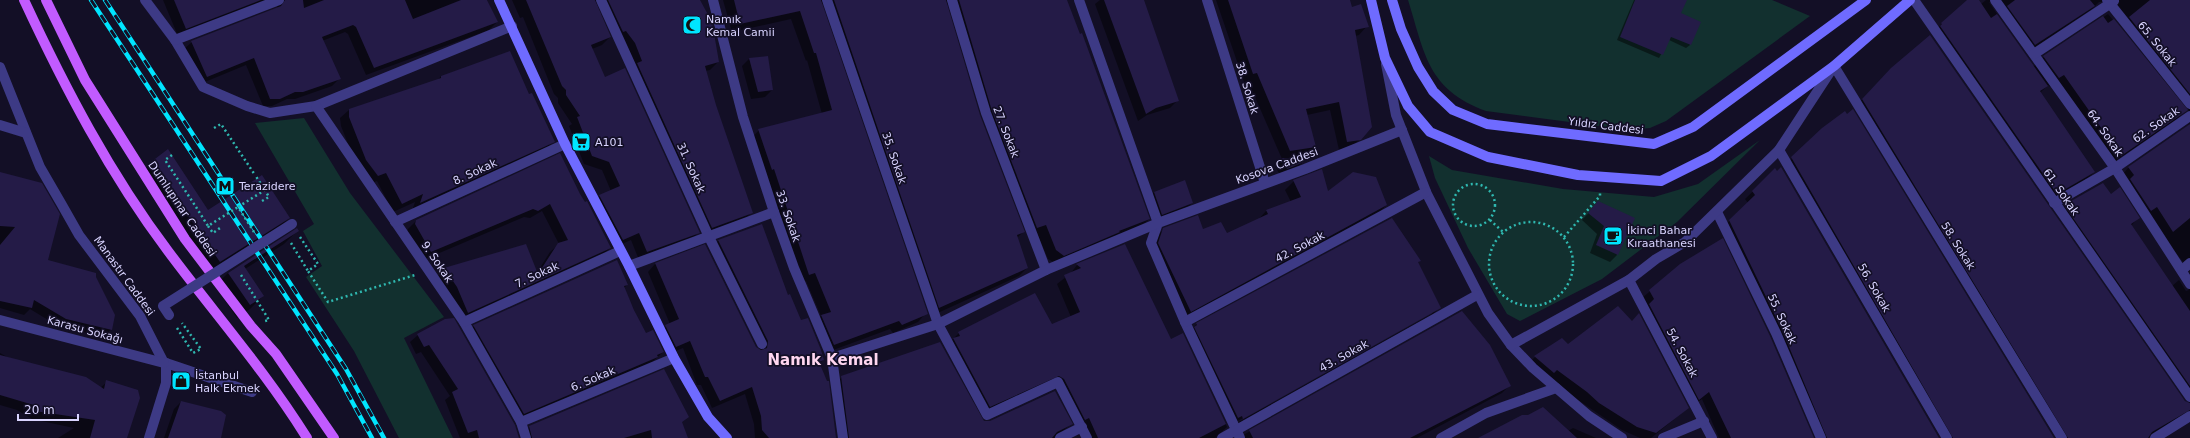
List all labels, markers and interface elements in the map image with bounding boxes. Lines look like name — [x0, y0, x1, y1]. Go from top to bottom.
place label: Namık Kemal Camii — [706, 13, 775, 39]
mosque icon: Namık Kemal Camii — [681, 14, 703, 36]
street label: 65. Sokak — [2135, 19, 2179, 70]
street label: 38. Sokak — [1233, 60, 1261, 116]
street label: 27. Sokak — [990, 104, 1022, 160]
street label: 62. Sokak — [2130, 104, 2182, 146]
street label: 64. Sokak — [2084, 107, 2126, 159]
street label: Yıldız Caddesi — [1566, 115, 1645, 137]
street label: 35. Sokak — [879, 130, 909, 186]
supermarket icon: A101 — [570, 131, 592, 153]
place label: A101 — [595, 136, 624, 149]
street label: 31. Sokak — [674, 141, 708, 196]
street label: Kosova Caddesi — [1234, 145, 1320, 187]
street label: 8. Sokak — [451, 156, 500, 188]
street label: Dumlupınar Caddesi — [145, 159, 219, 259]
street label: 61. Sokak — [2040, 166, 2082, 218]
metro station icon: Terazidere — [214, 175, 236, 197]
place label: Terazidere — [238, 180, 296, 193]
street label: 33. Sokak — [773, 188, 803, 244]
street label: 58. Sokak — [1938, 220, 1978, 273]
place label: İkinci Bahar Kıraathanesi — [1627, 224, 1696, 250]
cafe icon: İkinci Bahar Kıraathanesi — [1602, 225, 1624, 247]
street label: 42. Sokak — [1273, 228, 1327, 265]
street label: Manastır Caddesi — [91, 234, 157, 318]
street label: 9. Sokak — [418, 239, 456, 286]
street label: 7. Sokak — [513, 259, 562, 291]
street label: 56. Sokak — [1855, 261, 1893, 315]
street label: 55. Sokak — [1765, 292, 1800, 347]
street label: Karasu Sokağı — [46, 314, 124, 346]
street label: 54. Sokak — [1664, 326, 1701, 380]
street label: 43. Sokak — [1317, 337, 1371, 375]
district label: Namık Kemal — [767, 351, 879, 369]
street label: 6. Sokak — [569, 364, 618, 394]
place label: İstanbul Halk Ekmek — [195, 369, 261, 395]
shop icon: İstanbul Halk Ekmek — [170, 370, 192, 392]
scale bar — [18, 396, 78, 422]
text: 20 m — [24, 403, 55, 417]

